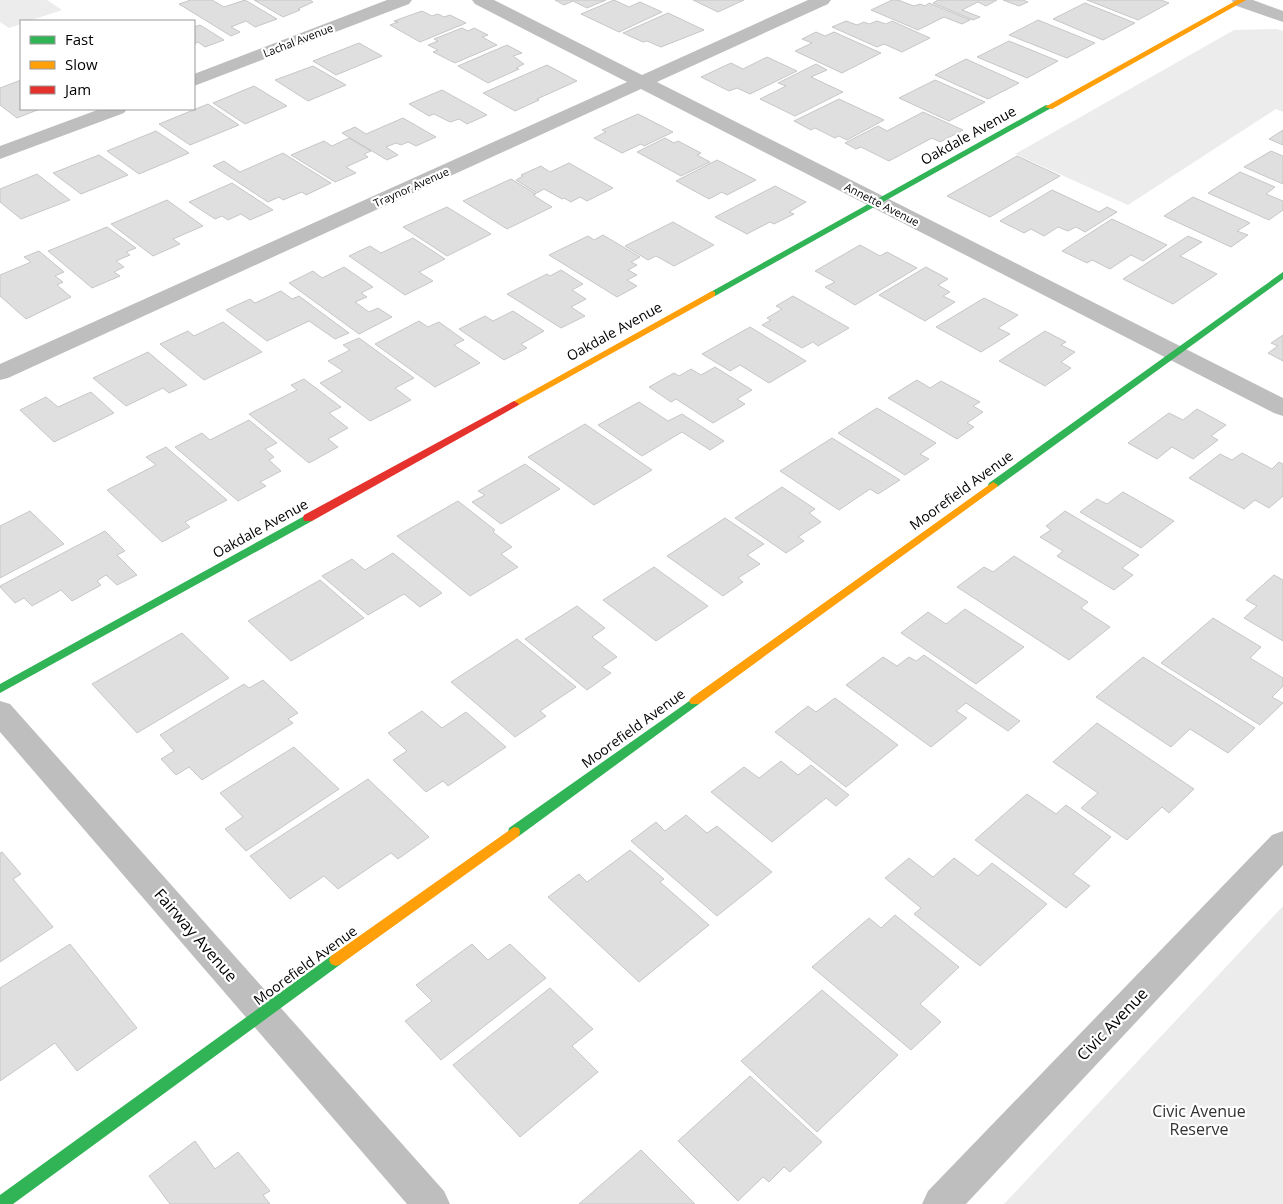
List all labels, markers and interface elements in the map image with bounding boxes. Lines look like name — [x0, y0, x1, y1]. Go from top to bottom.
legend — [20, 20, 195, 110]
street label: Lachal Avenue — [261, 20, 335, 60]
text: Fast — [65, 29, 94, 49]
text: Slow — [65, 54, 98, 74]
text: Jam — [63, 79, 91, 99]
street label: Oakdale Avenue — [917, 101, 1019, 169]
street label: Traynor Avenue — [371, 164, 451, 210]
street label: Annette Avenue — [842, 179, 922, 229]
street label: Oakdale Avenue — [563, 297, 665, 365]
street label: Moorefield Avenue — [905, 446, 1017, 534]
street label: Oakdale Avenue — [209, 494, 311, 562]
street label: Moorefield Avenue — [577, 684, 689, 772]
street label: Fairway Avenue — [149, 884, 243, 986]
street label: Moorefield Avenue — [249, 921, 361, 1009]
street label: Civic Avenue — [1072, 983, 1152, 1065]
park label: Civic Avenue Reserve — [1152, 1100, 1246, 1140]

